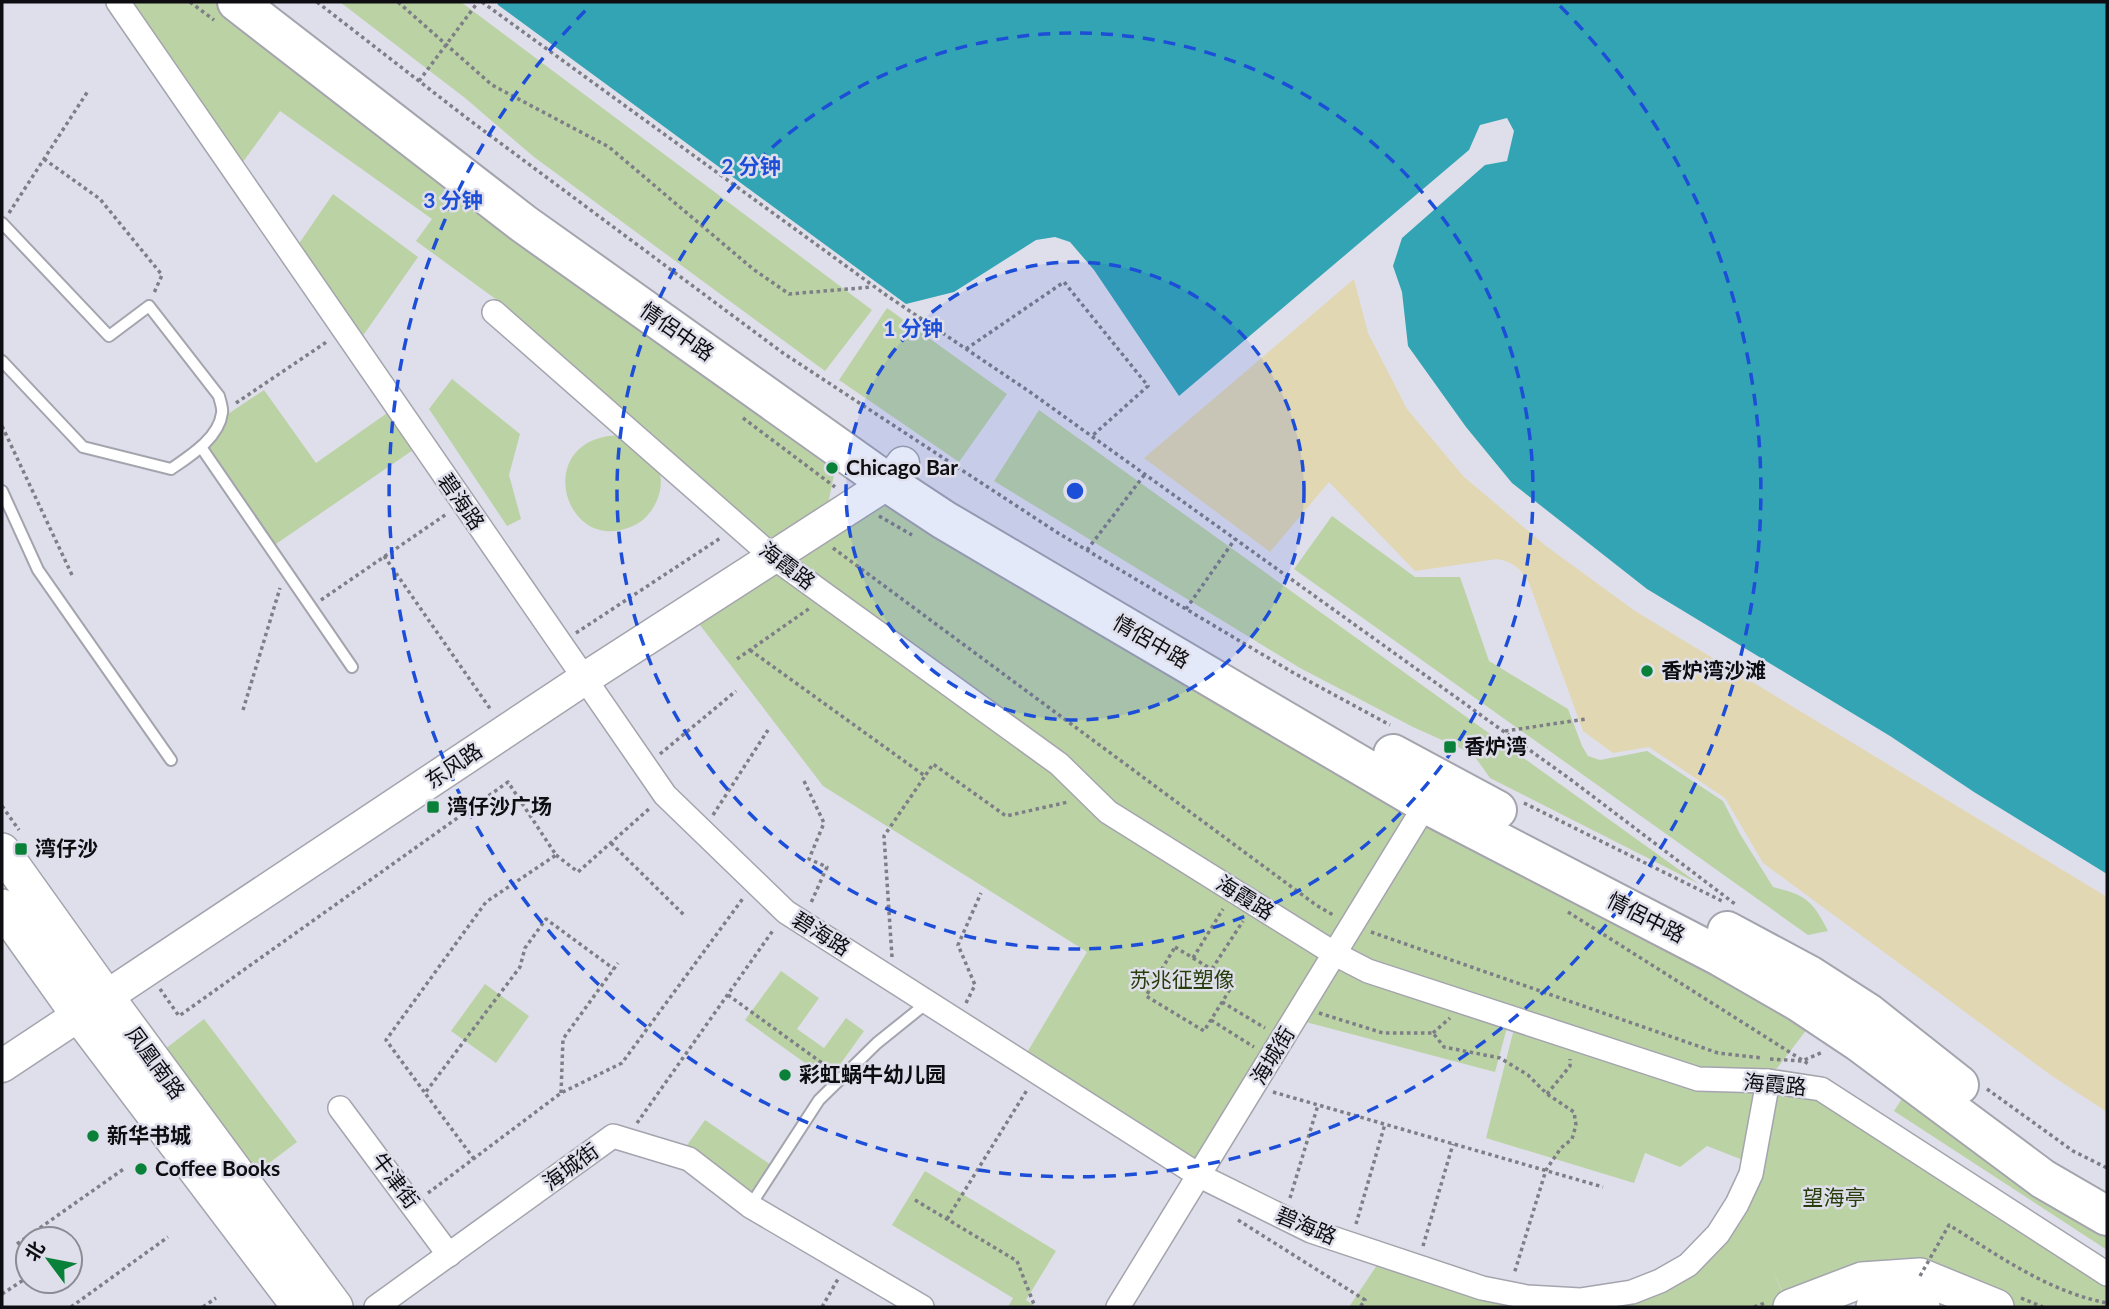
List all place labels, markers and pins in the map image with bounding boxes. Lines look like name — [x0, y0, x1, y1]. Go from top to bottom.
place label: Chicago Bar — [846, 454, 958, 479]
marker: Chicago Bar — [824, 460, 840, 476]
centre of rings — [1063, 479, 1087, 503]
place label: 香炉湾沙滩 — [1661, 657, 1766, 682]
marker: 香炉湾沙滩 — [1639, 663, 1655, 679]
place label: 香炉湾 — [1464, 733, 1527, 758]
marker: 香炉湾 — [1442, 739, 1458, 755]
place label: 湾仔沙广场 — [447, 793, 552, 818]
marker: 湾仔沙广场 — [425, 799, 441, 815]
place label: 湾仔沙 — [35, 835, 98, 860]
marker: 湾仔沙 — [13, 841, 29, 857]
place label: 彩虹蜗牛幼儿园 — [799, 1061, 946, 1086]
marker: 彩虹蜗牛幼儿园 — [777, 1067, 793, 1083]
place label: 新华书城 — [107, 1122, 191, 1147]
marker: 新华书城 — [85, 1128, 101, 1144]
place label: Coffee Books — [155, 1155, 280, 1180]
marker: Coffee Books — [133, 1161, 149, 1177]

